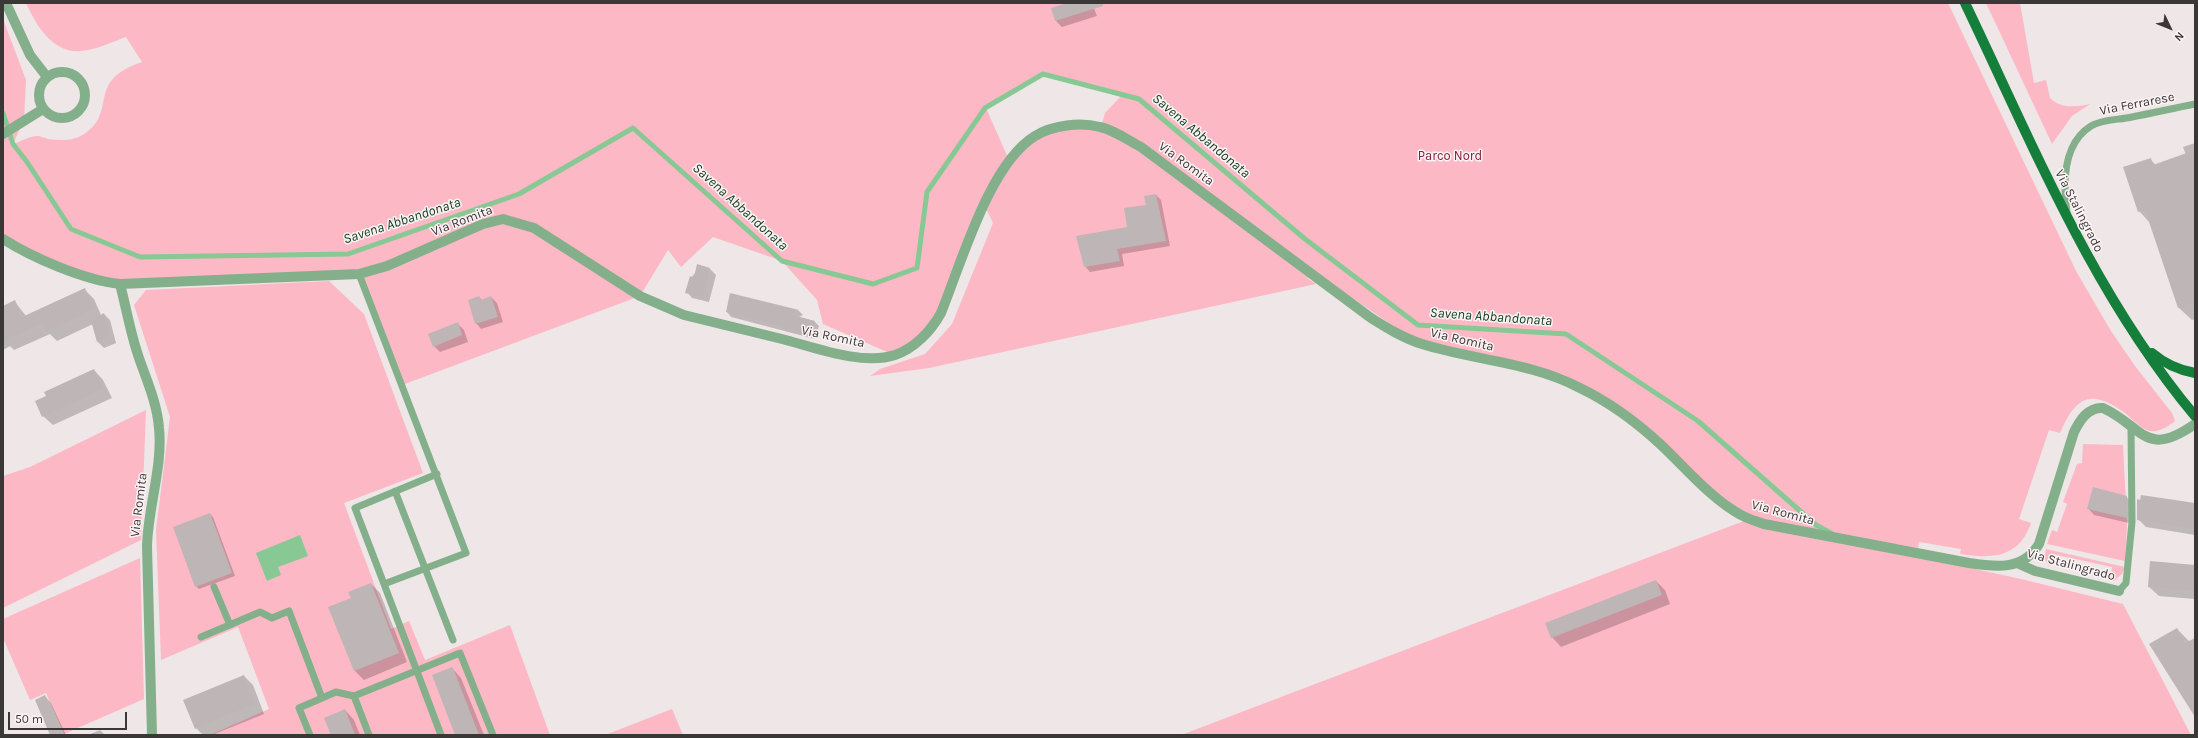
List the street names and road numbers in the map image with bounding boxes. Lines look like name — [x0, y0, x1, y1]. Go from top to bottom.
street label: Via Ferrarese — [2098, 89, 2176, 119]
street label: Via Romita — [1155, 139, 1217, 189]
street label: Via Stalingrado — [2051, 167, 2107, 255]
street label: Via Romita — [429, 202, 495, 240]
street label: Via Romita — [800, 323, 866, 351]
street label: Via Romita — [1429, 325, 1495, 355]
street label: Via Romita — [127, 472, 151, 538]
street label: Via Romita — [1750, 497, 1816, 529]
street label: Via Stalingrado — [2025, 546, 2117, 584]

